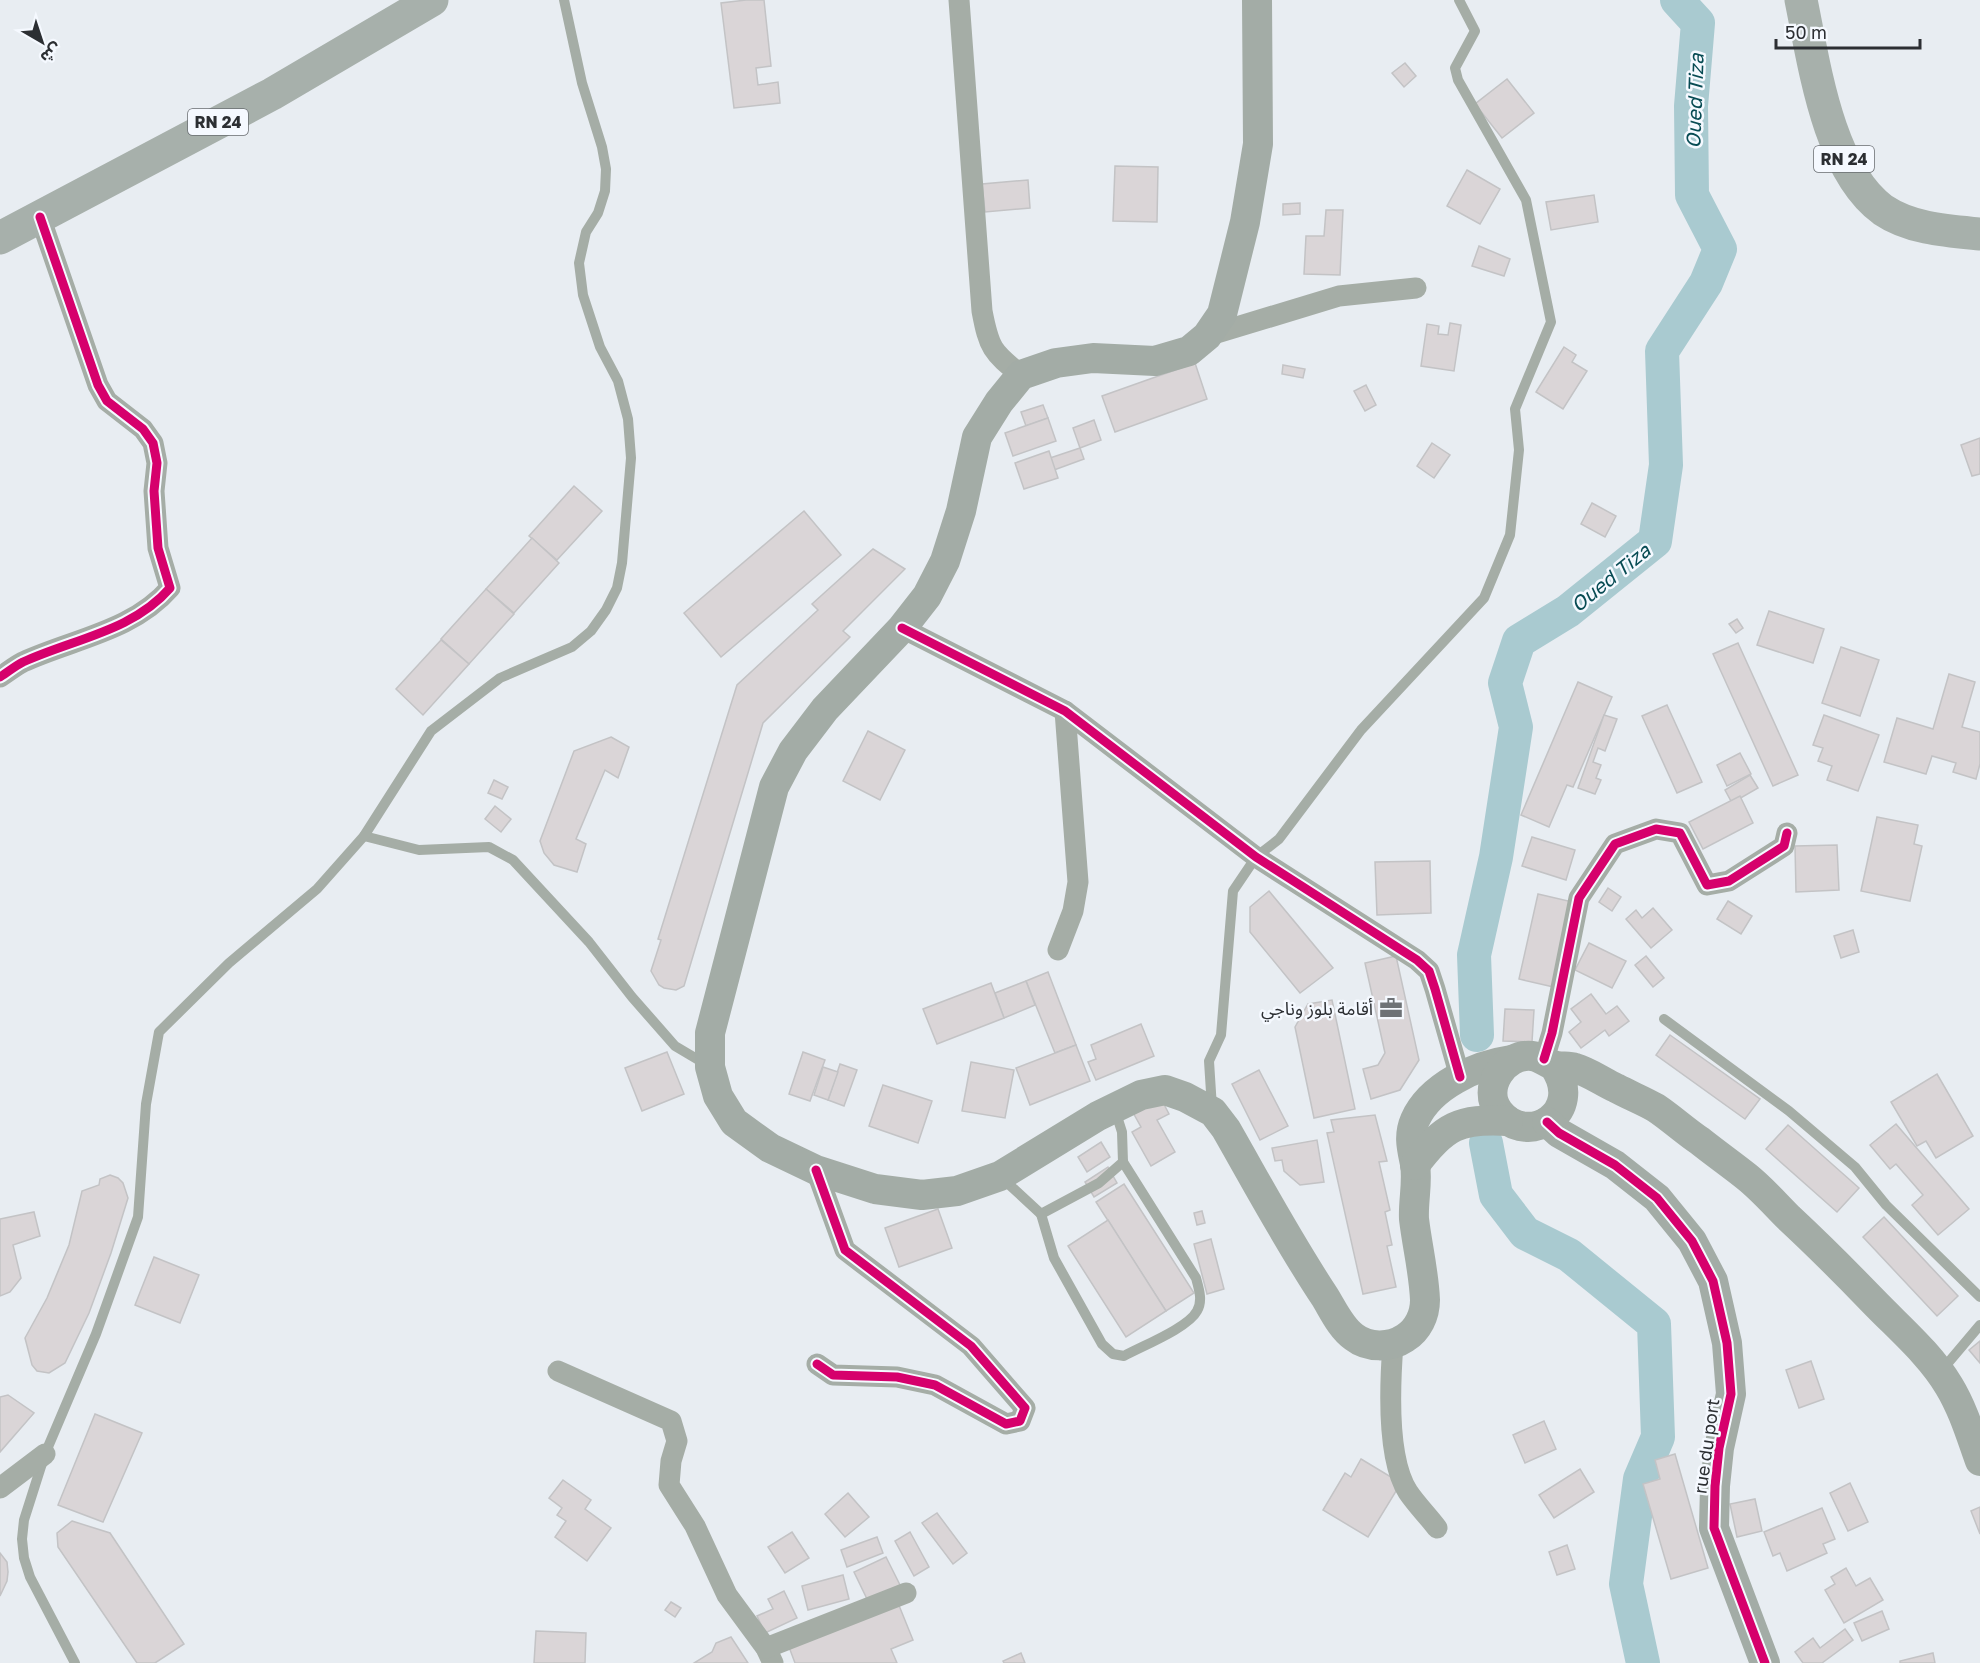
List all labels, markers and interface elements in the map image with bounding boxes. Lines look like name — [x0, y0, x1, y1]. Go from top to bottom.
north arrow — [12, 12, 72, 72]
scale bar — [1776, 12, 1920, 50]
text: 50 m — [1785, 21, 1827, 43]
text: ش — [37, 39, 66, 68]
water label: Oued Tiza — [1680, 52, 1708, 149]
road number: RN 24 — [188, 109, 248, 135]
road number: RN 24 — [1814, 146, 1874, 172]
water label: Oued Tiza — [1566, 537, 1655, 616]
office icon: أقامة بلوز وناجي — [1378, 995, 1404, 1021]
place label: أقامة بلوز وناجي — [1261, 997, 1373, 1022]
street label: rue du port — [1688, 1397, 1724, 1495]

